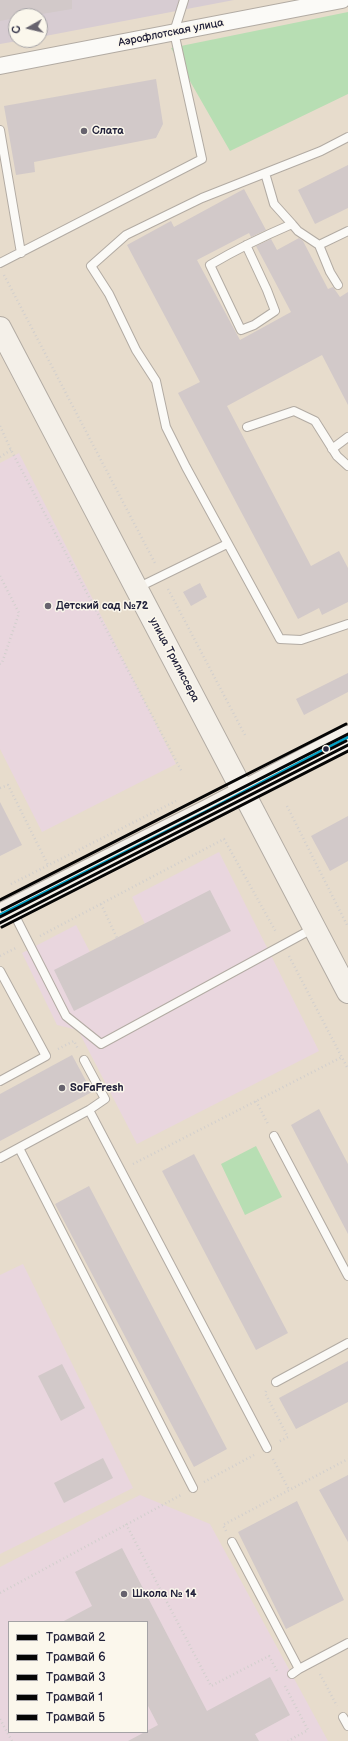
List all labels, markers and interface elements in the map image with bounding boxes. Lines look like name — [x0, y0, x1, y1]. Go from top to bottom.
north arrow — [8, 8, 48, 48]
street label: Аэрофлотская улица — [117, 16, 225, 50]
text: С — [10, 25, 24, 34]
place label: Слата — [92, 124, 124, 138]
marker: Слата — [79, 126, 89, 136]
place label: Детский сад №72 — [56, 599, 148, 613]
marker: Детский сад №72 — [43, 601, 53, 611]
street label: улица Трилиссера — [146, 615, 202, 705]
unlabelled marker — [321, 744, 331, 754]
place label: SoFaFresh — [70, 1081, 123, 1095]
marker: SoFaFresh — [57, 1083, 67, 1093]
place label: Школа № 14 — [132, 1587, 196, 1601]
marker: Школа № 14 — [119, 1589, 129, 1599]
legend — [8, 1621, 148, 1733]
text: Трамвай 2 — [46, 1630, 105, 1645]
text: Трамвай 6 — [46, 1650, 106, 1665]
text: Трамвай 3 — [46, 1670, 106, 1685]
text: Трамвай 1 — [46, 1690, 103, 1705]
text: Трамвай 5 — [46, 1710, 105, 1725]

